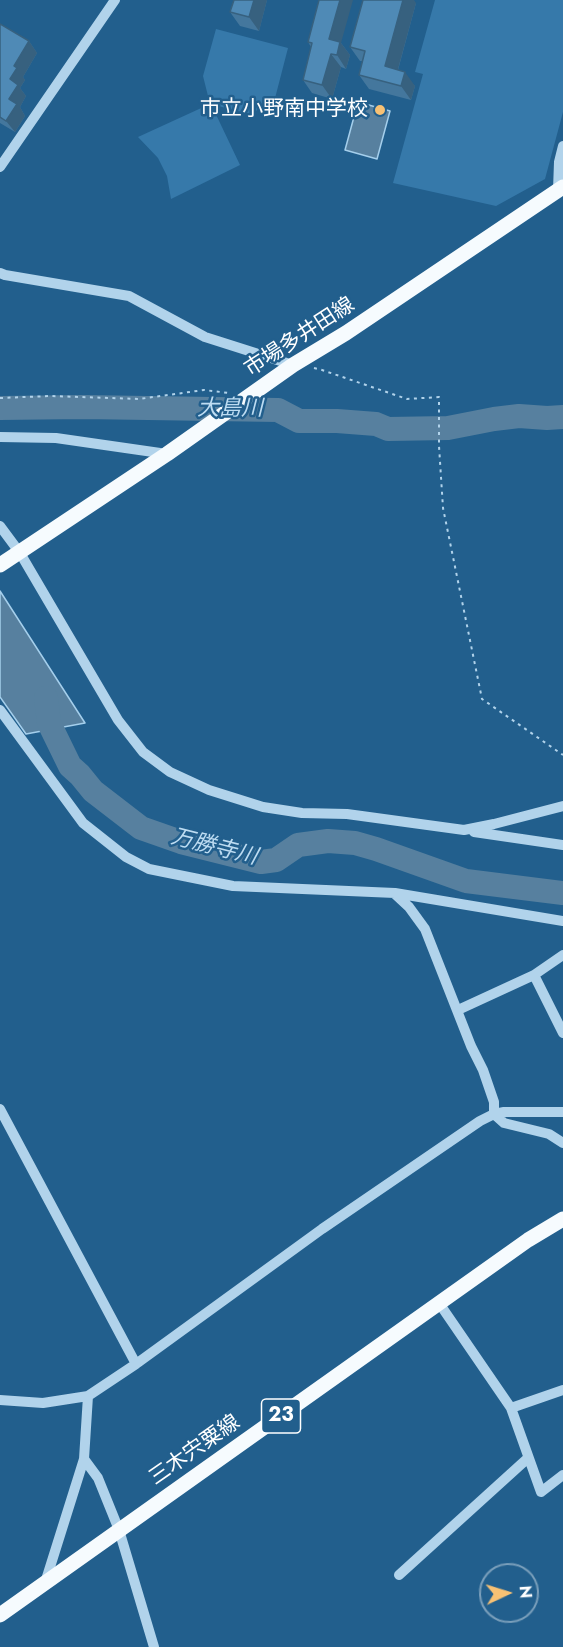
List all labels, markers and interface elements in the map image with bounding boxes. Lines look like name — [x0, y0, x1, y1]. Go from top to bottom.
place label: 市立小野南中学校 — [200, 97, 368, 123]
marker: 市立小野南中学校 — [373, 103, 387, 117]
street label: 市場多井田線 — [240, 293, 360, 383]
water label: 大島川 — [197, 397, 263, 423]
water label: 万勝寺川 — [168, 825, 260, 871]
road number: 23 — [262, 1399, 300, 1433]
street label: 三木宍粟線 — [145, 1411, 245, 1491]
north arrow — [479, 1563, 539, 1623]
text: N — [514, 1585, 537, 1599]

